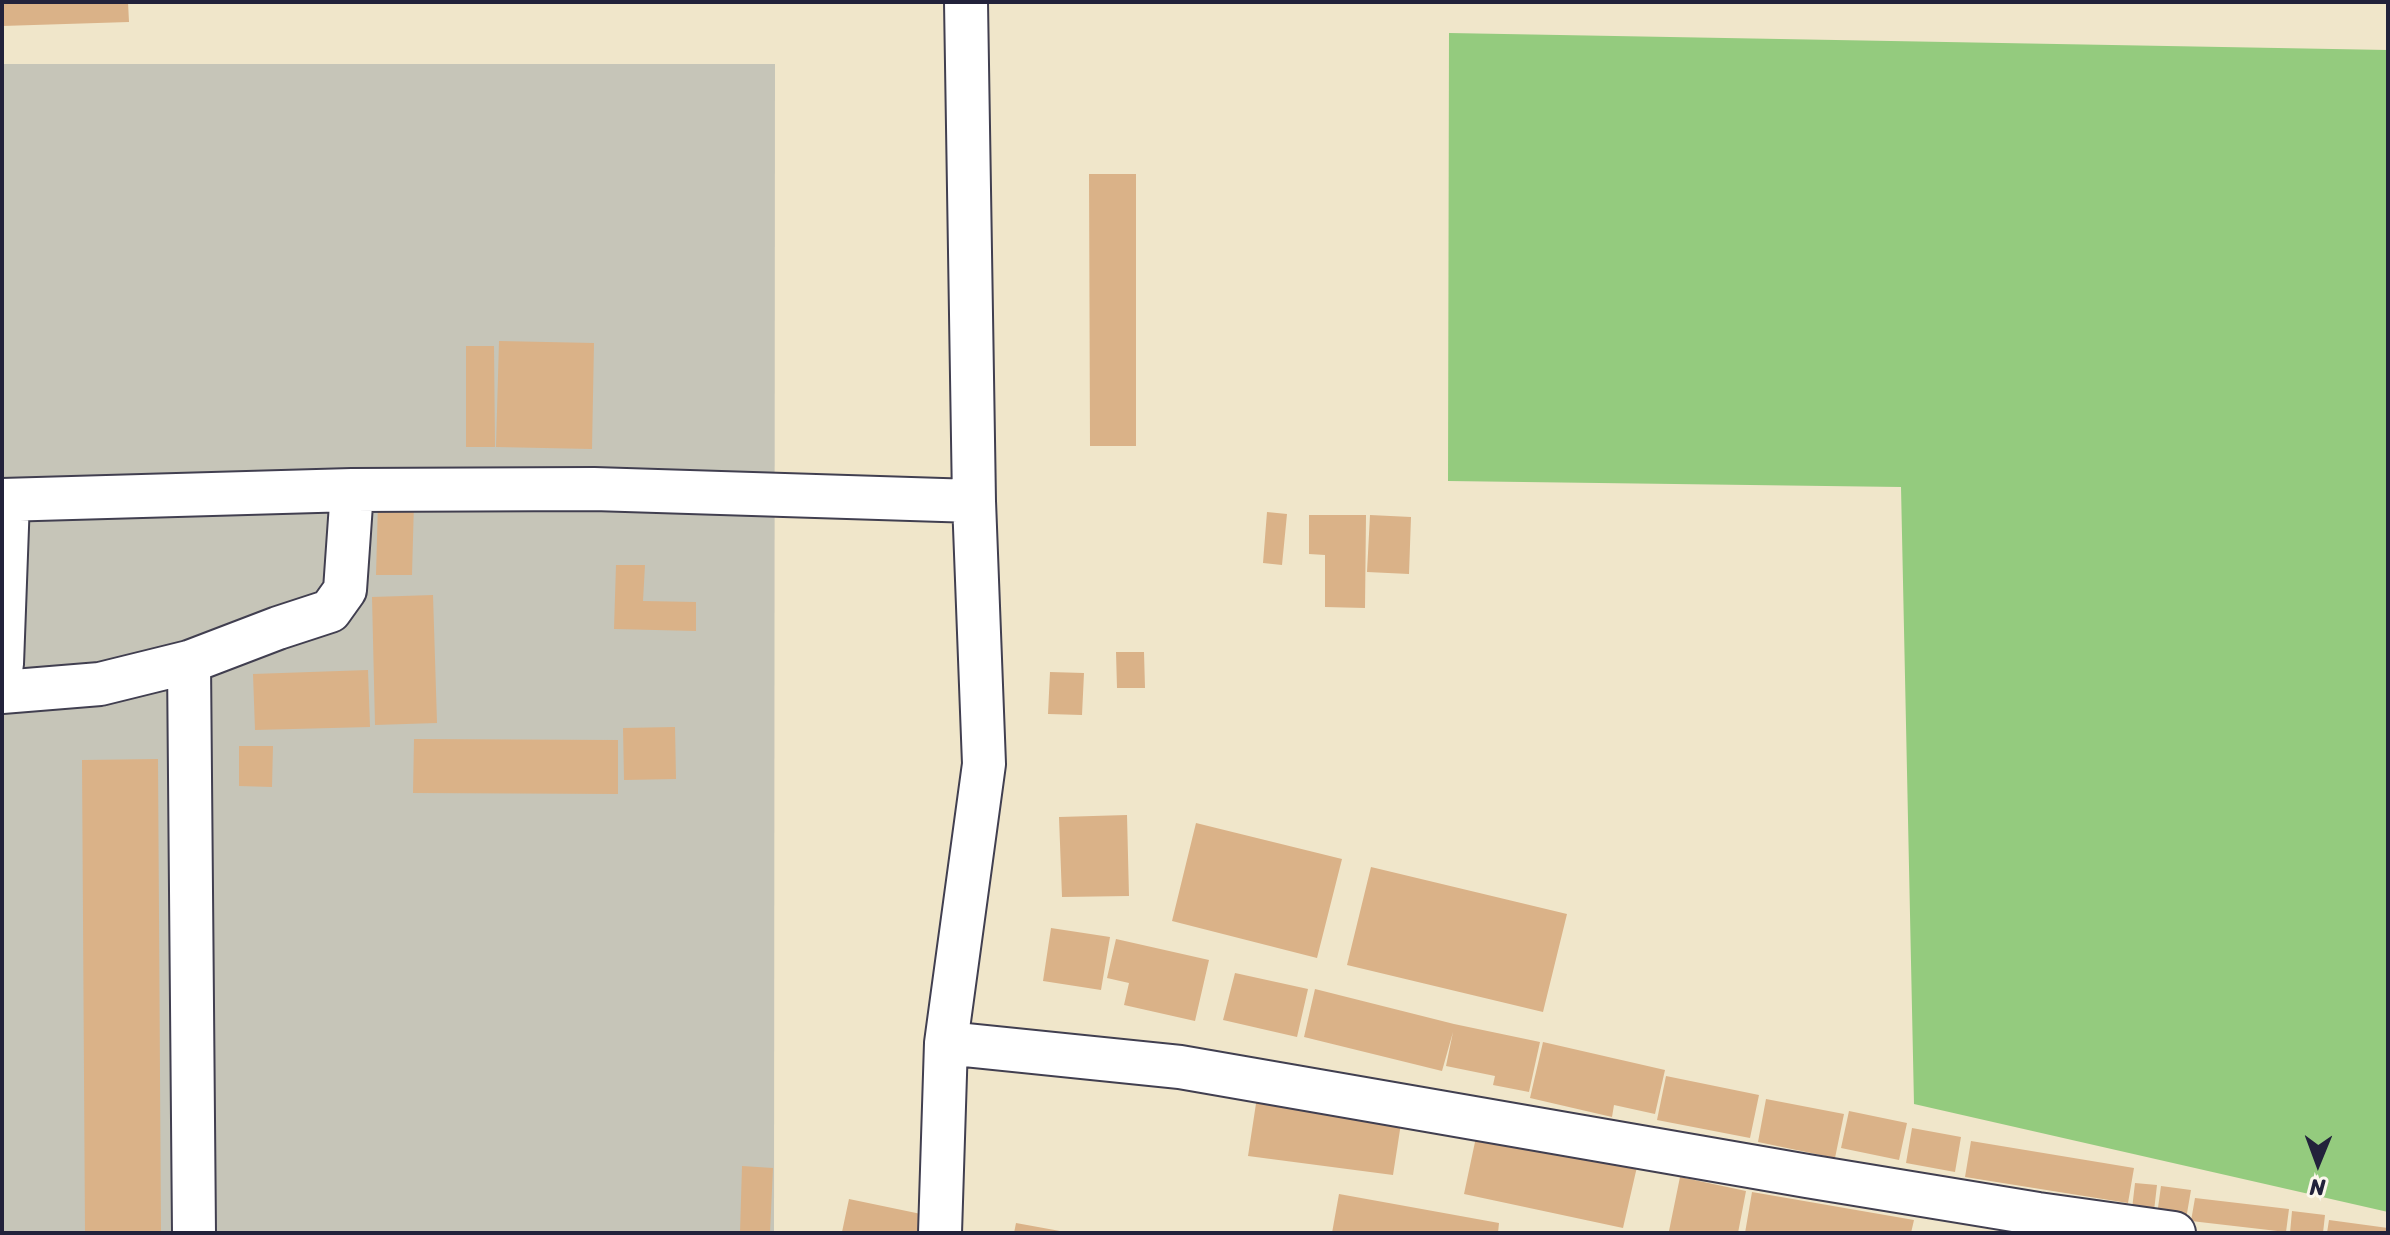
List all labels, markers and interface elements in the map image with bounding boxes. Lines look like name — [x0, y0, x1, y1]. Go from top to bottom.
north arrow — [2278, 1123, 2358, 1203]
text: N — [2310, 1168, 2326, 1207]

